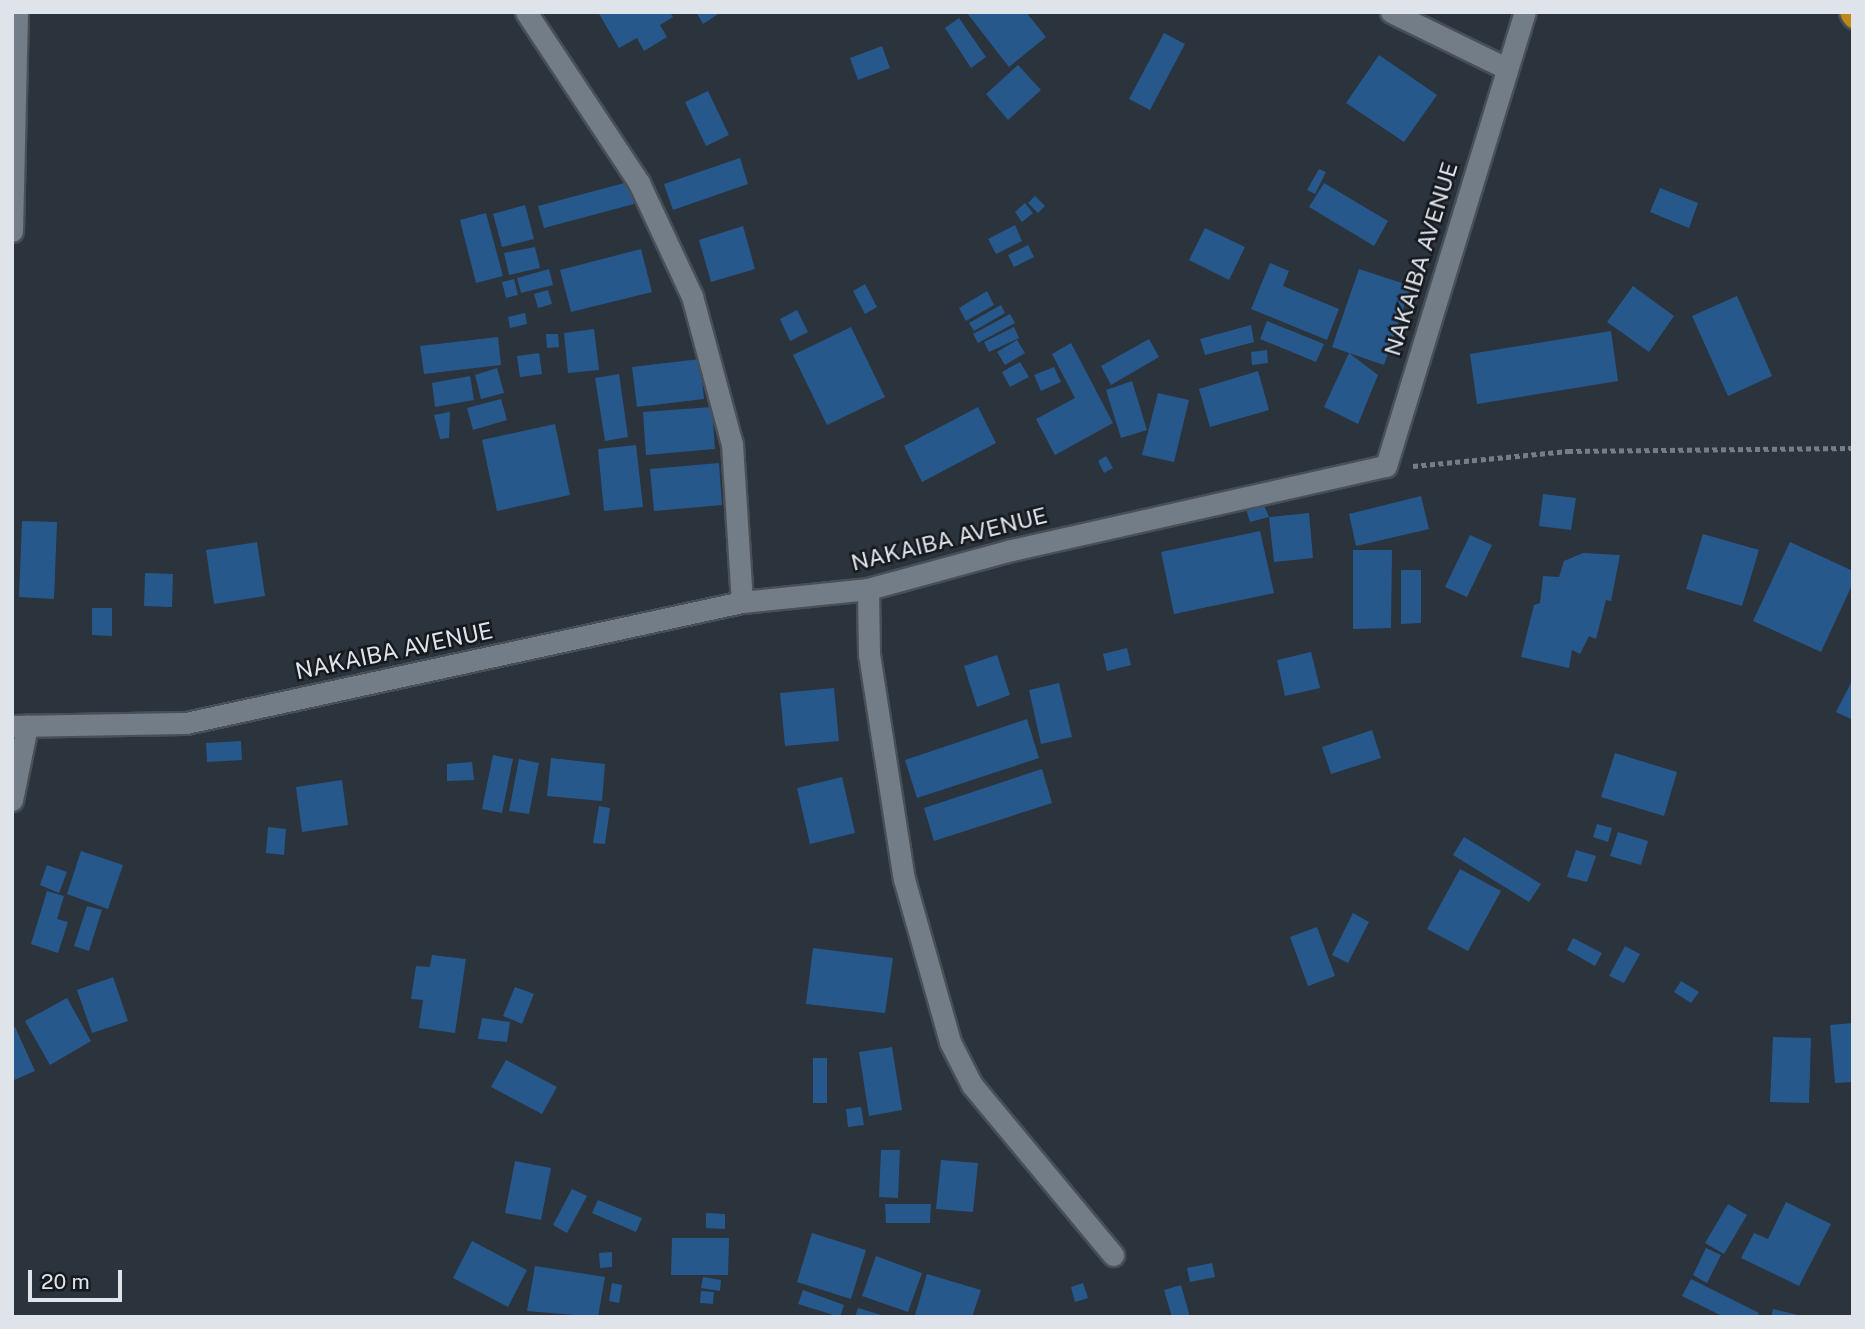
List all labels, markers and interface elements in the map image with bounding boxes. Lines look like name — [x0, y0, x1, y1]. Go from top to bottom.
street label: NAKAIBA AVENUE — [1378, 159, 1464, 359]
street label: NAKAIBA AVENUE — [848, 501, 1050, 577]
street label: NAKAIBA AVENUE — [293, 617, 495, 685]
scale bar — [32, 1256, 126, 1300]
text: 20 m — [41, 1269, 90, 1294]

